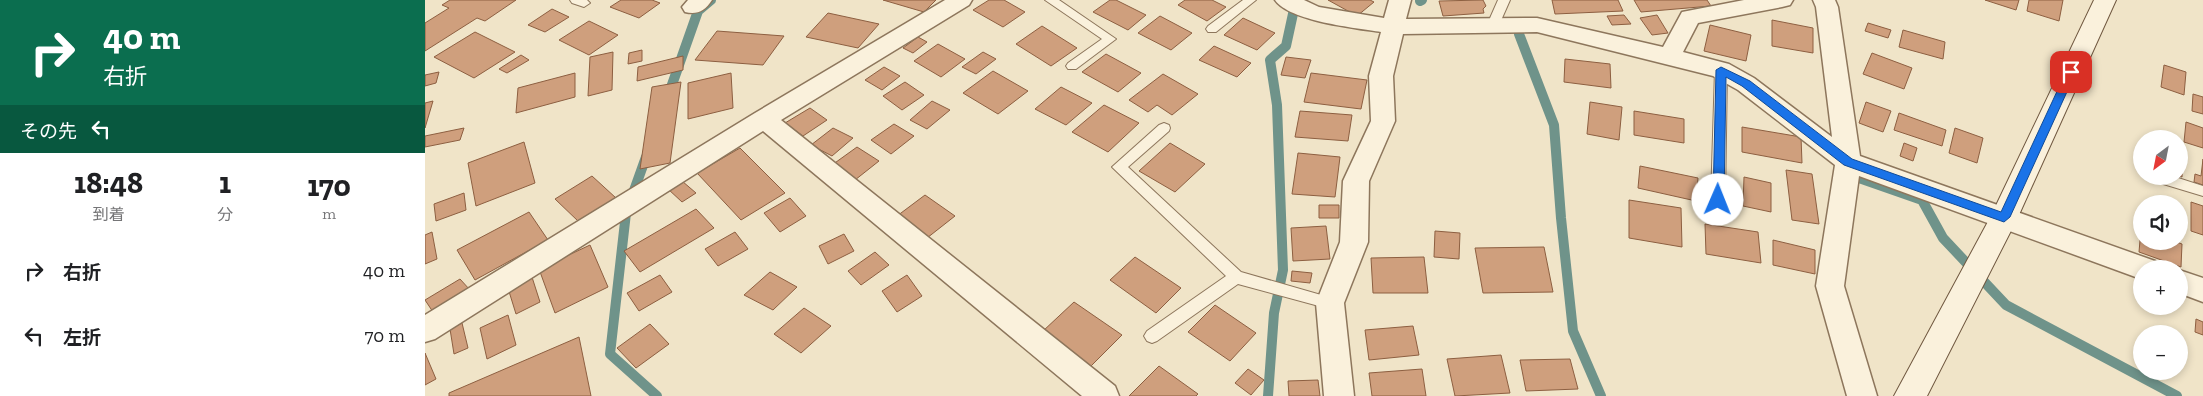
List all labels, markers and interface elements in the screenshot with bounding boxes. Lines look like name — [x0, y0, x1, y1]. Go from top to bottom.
text: 40 m — [103, 16, 180, 58]
icon: right — [20, 20, 85, 85]
pin — [2050, 51, 2092, 93]
icon: arrive — [2057, 58, 2085, 86]
text: 右折 — [103, 63, 147, 90]
icon: left — [87, 115, 115, 143]
text: その先 — [20, 120, 77, 143]
north arrow — [2133, 130, 2187, 185]
map controls — [2133, 130, 2188, 380]
text: 18:48 — [74, 165, 143, 201]
text: 1 — [219, 165, 231, 201]
text: 170 — [307, 168, 351, 204]
position arrow — [1691, 173, 1743, 225]
button: sound — [2133, 195, 2188, 250]
text: m — [322, 204, 336, 223]
text: 到着 — [93, 205, 125, 224]
text: 分 — [217, 205, 233, 224]
icon: right — [20, 257, 48, 285]
text: 40 m — [363, 259, 405, 282]
button: + — [2133, 260, 2188, 315]
text: 右折 — [63, 261, 101, 284]
icon: left — [20, 322, 48, 350]
text: 70 m — [364, 324, 405, 347]
button: − — [2133, 325, 2188, 380]
text: 左折 — [63, 326, 101, 349]

